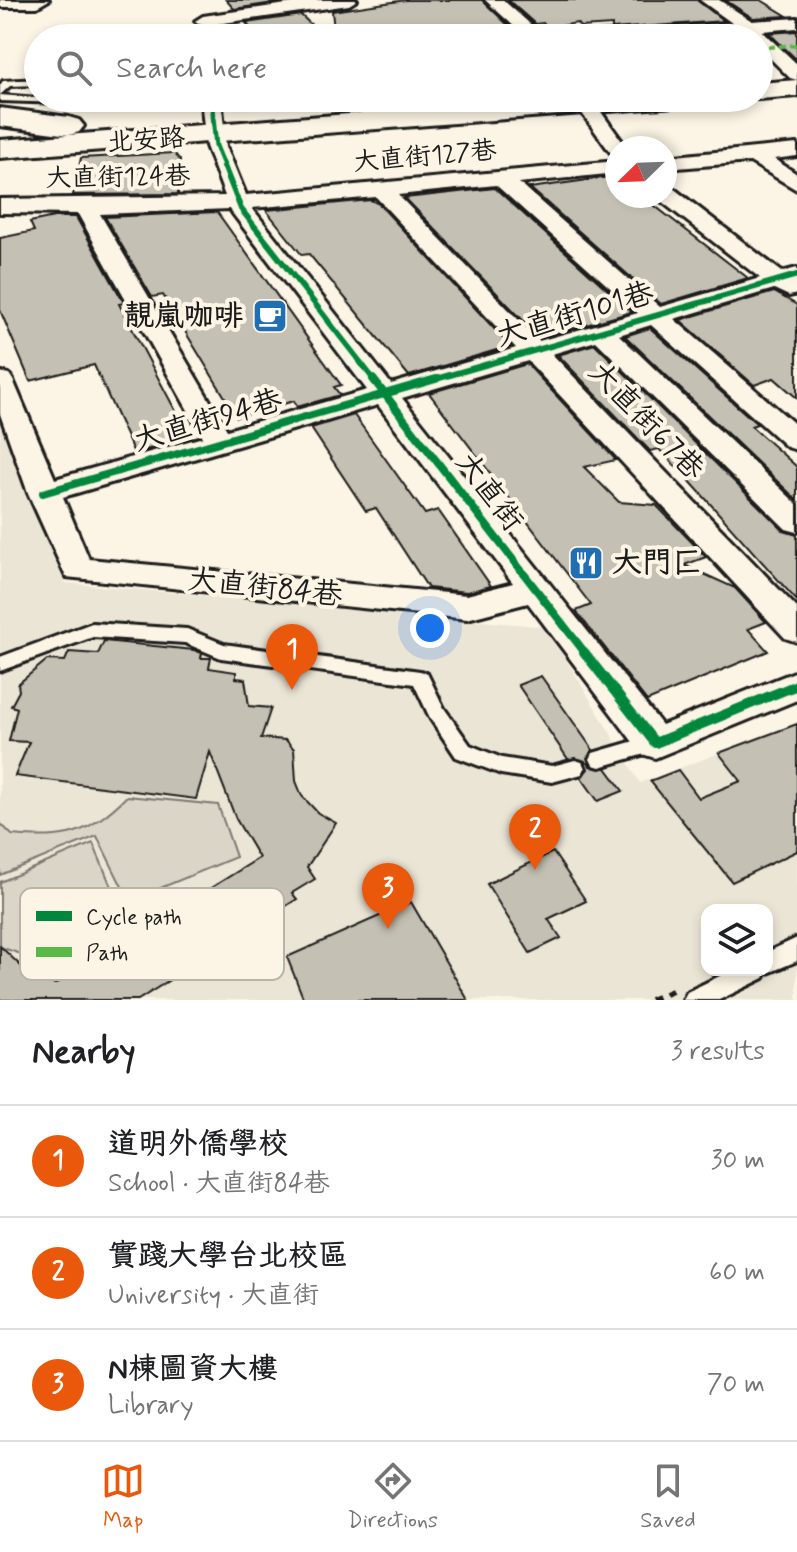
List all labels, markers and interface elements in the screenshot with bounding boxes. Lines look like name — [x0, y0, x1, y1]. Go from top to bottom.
search box — [24, 24, 773, 112]
icon: search — [52, 46, 96, 90]
text: Search here — [116, 49, 267, 88]
street label: 北安路 — [106, 121, 186, 161]
street label: 大直街127巷 — [352, 134, 498, 180]
north arrow — [605, 136, 677, 208]
street label: 大直街124巷 — [45, 160, 191, 196]
street label: 大直街101巷 — [492, 274, 658, 356]
place label: 靚嵐咖啡 — [124, 297, 244, 336]
cafe icon: 靚嵐咖啡 — [251, 297, 289, 335]
street label: 大直街67巷 — [580, 353, 712, 489]
street label: 大直街94巷 — [129, 381, 287, 461]
street label: 大直街 — [446, 444, 532, 540]
restaurant icon: 大門匚 — [567, 544, 605, 582]
place label: 大門匚 — [612, 544, 702, 583]
street label: 大直街84巷 — [186, 560, 344, 616]
your location — [410, 608, 450, 648]
pin: 1 — [266, 624, 318, 690]
pin: 2 — [509, 804, 561, 870]
pin: 3 — [362, 863, 414, 929]
legend — [20, 888, 284, 980]
text: Cycle path — [86, 904, 182, 932]
map controls — [701, 904, 773, 976]
button: layers — [701, 904, 773, 976]
text: Path — [86, 940, 128, 968]
text: Nearby — [32, 1030, 136, 1075]
text: 3 results — [671, 1035, 765, 1069]
text: 道明外僑學校 — [108, 1125, 288, 1164]
text: 1 — [52, 1144, 64, 1178]
text: 30 m — [711, 1144, 765, 1178]
text: School · 大直街84巷 — [108, 1167, 330, 1201]
text: 實踐大學台北校區 — [108, 1237, 348, 1276]
text: 2 — [52, 1256, 64, 1290]
text: 60 m — [709, 1256, 765, 1290]
text: University · 大直街 — [108, 1279, 319, 1313]
text: N棟圖資大樓 — [108, 1350, 278, 1389]
text: 3 — [52, 1368, 64, 1402]
text: 70 m — [707, 1368, 765, 1402]
text: Library — [108, 1389, 194, 1423]
tab: Map — [101, 1459, 145, 1535]
tab: Directions — [347, 1459, 438, 1535]
tab: Saved — [640, 1459, 696, 1535]

